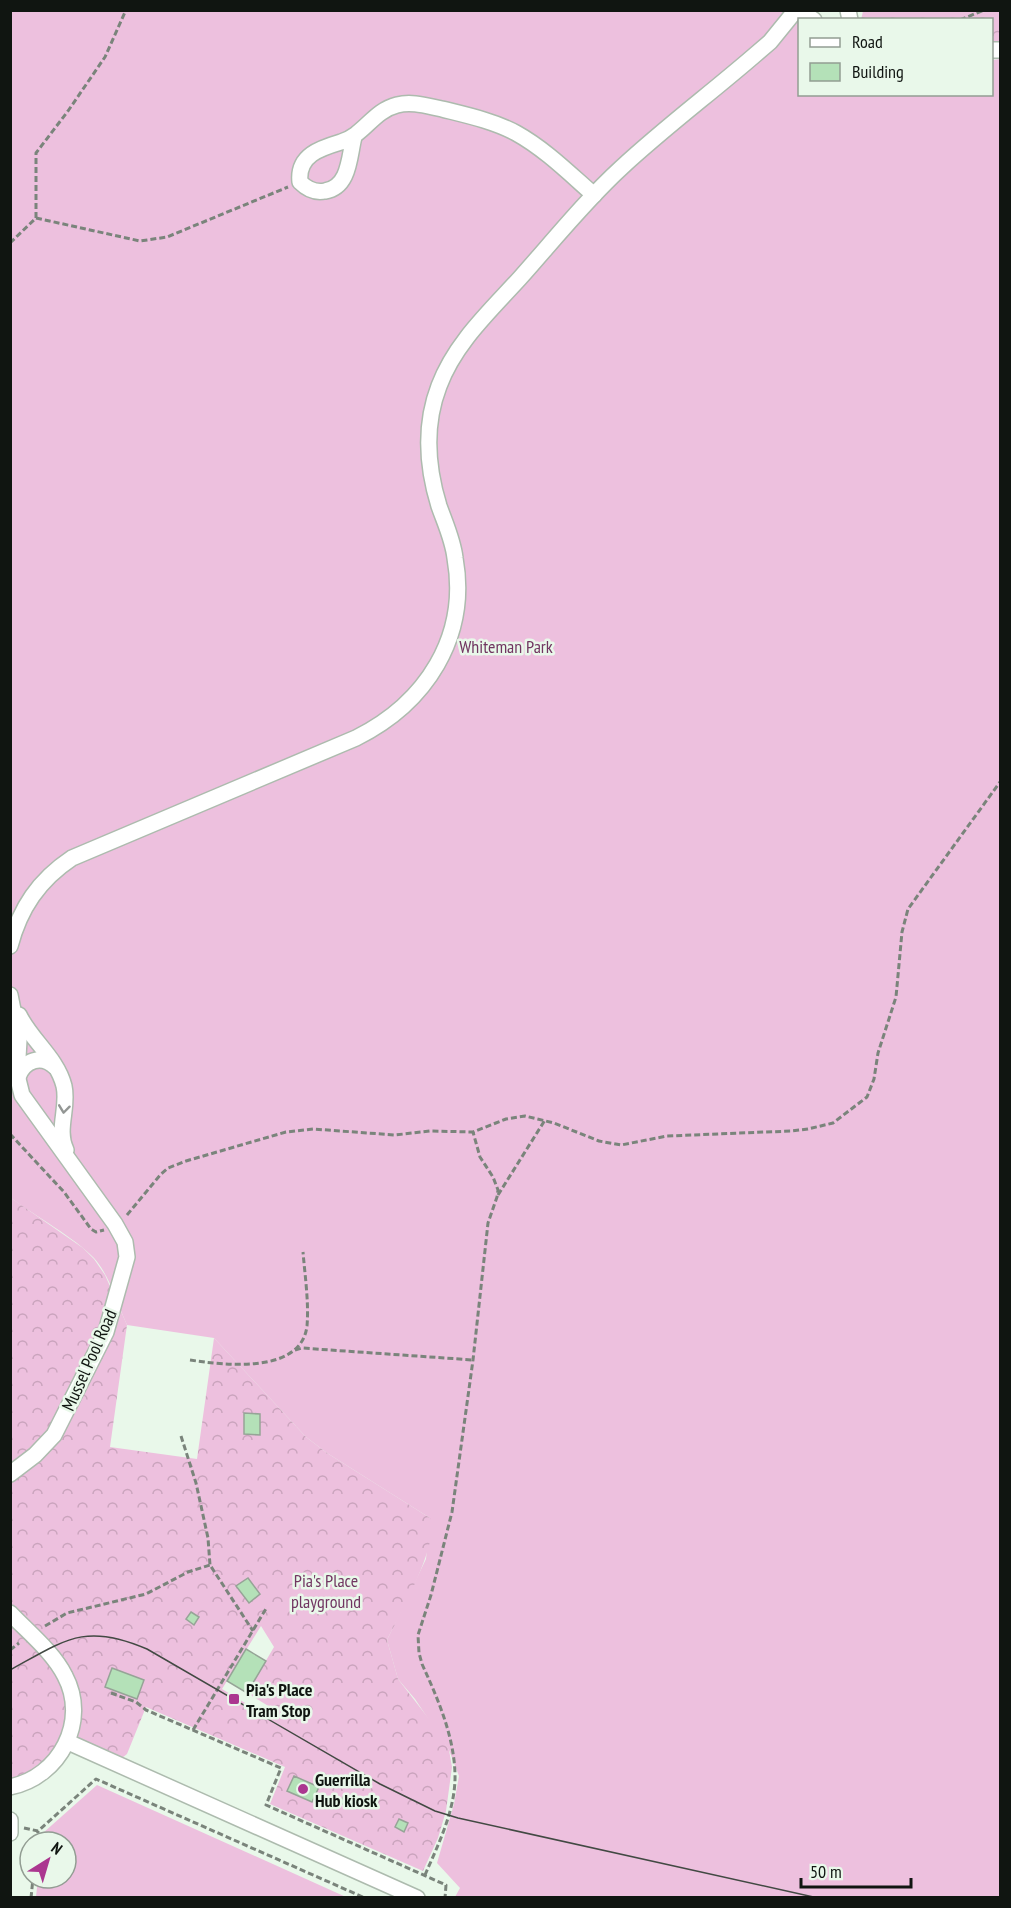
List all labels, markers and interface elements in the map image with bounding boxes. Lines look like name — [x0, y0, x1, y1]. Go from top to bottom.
legend — [798, 18, 993, 96]
text: Road — [852, 30, 883, 53]
text: Building — [852, 60, 904, 83]
park label: Whiteman Park — [459, 635, 553, 658]
one-way arrow — [58, 1104, 70, 1114]
street label: Mussel Pool Road — [56, 1306, 122, 1414]
park label: Pia's Place playground — [291, 1569, 361, 1613]
place label: Pia's Place Tram Stop — [246, 1678, 313, 1722]
marker: Pia's Place Tram Stop — [227, 1692, 241, 1706]
place label: Guerrilla Hub kiosk — [315, 1768, 378, 1812]
marker: Guerrilla Hub kiosk — [296, 1782, 310, 1796]
north arrow — [18, 1830, 78, 1890]
text: N — [48, 1837, 66, 1859]
scale bar — [801, 1851, 910, 1889]
text: 50 m — [810, 1860, 842, 1883]

